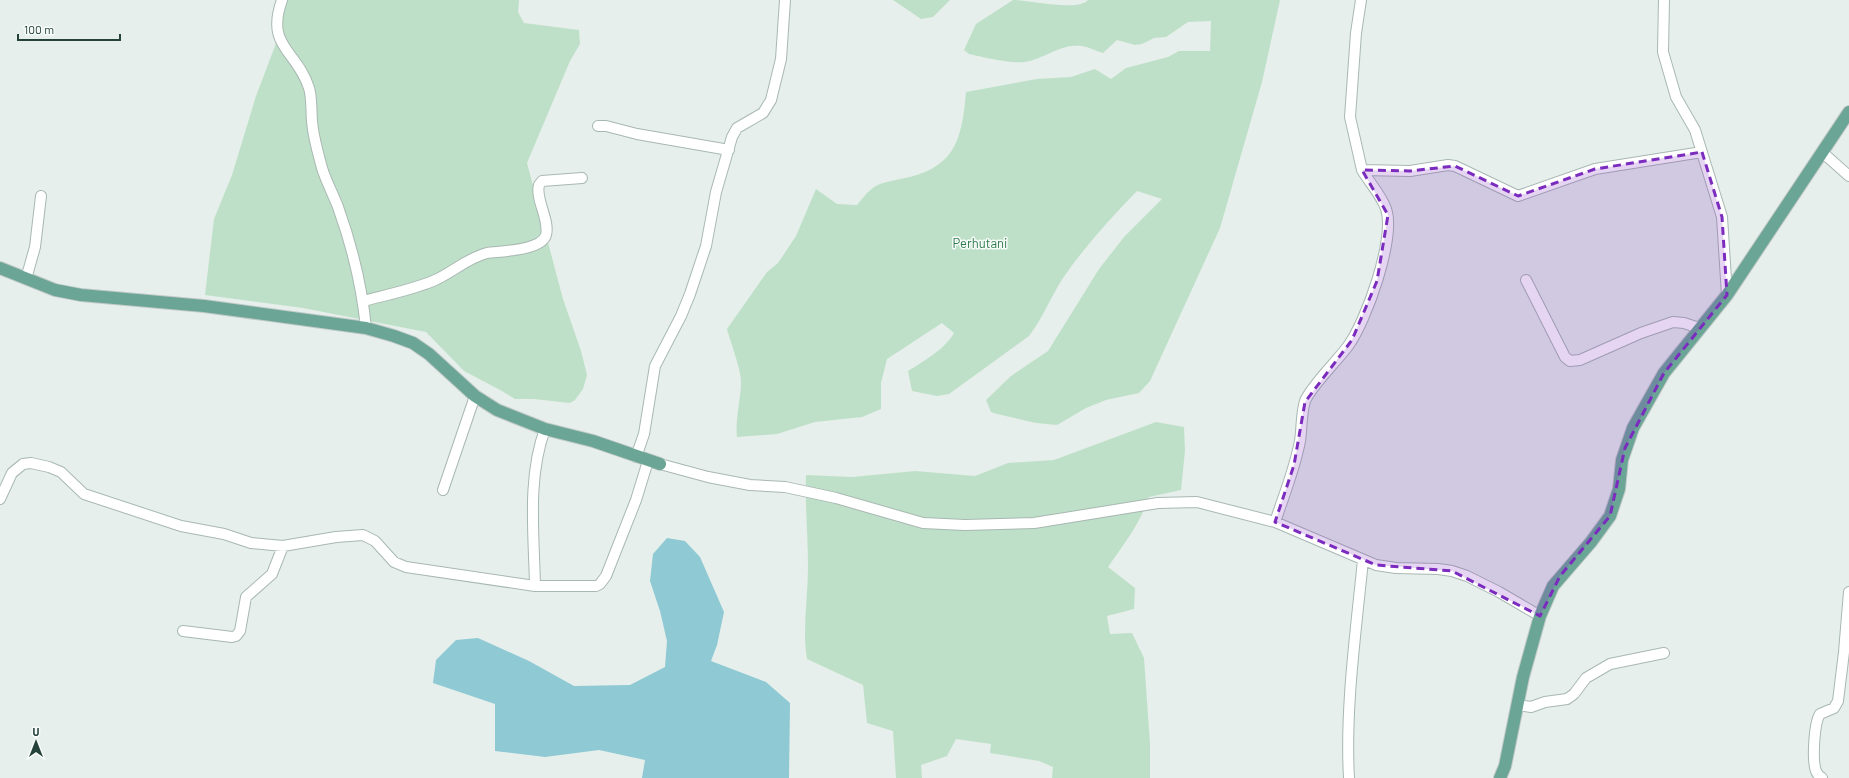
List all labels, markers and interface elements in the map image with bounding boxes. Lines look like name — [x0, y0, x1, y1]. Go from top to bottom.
scale bar — [18, 16, 120, 42]
text: 100 m — [24, 22, 54, 36]
park label: Perhutani — [953, 235, 1007, 251]
north arrow — [16, 722, 56, 762]
text: U — [33, 725, 40, 738]

